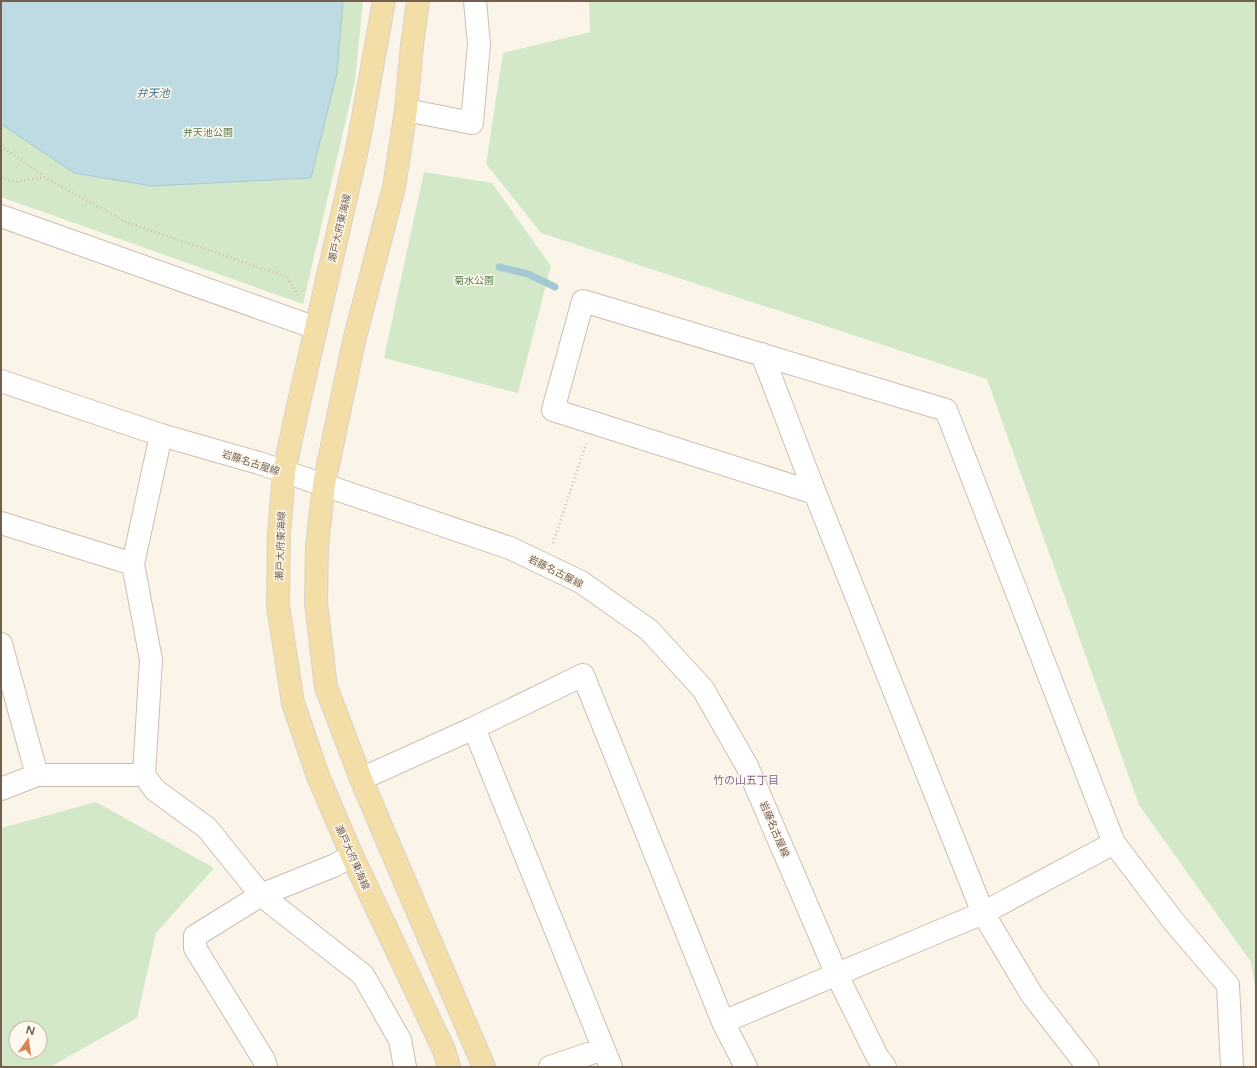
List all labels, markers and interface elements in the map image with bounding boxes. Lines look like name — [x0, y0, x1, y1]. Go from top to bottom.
water label: 弁天池 — [137, 87, 170, 100]
park label: 弁天池公園 — [183, 127, 233, 139]
street label: 瀬戸大府東海線 — [326, 193, 354, 264]
park label: 菊水公園 — [454, 275, 494, 287]
street label: 岩藤名古屋線 — [220, 448, 281, 478]
street label: 瀬戸大府東海線 — [274, 511, 288, 581]
street label: 岩藤名古屋線 — [526, 553, 585, 591]
district label: 竹の山五丁目 — [713, 774, 779, 787]
street label: 岩藤名古屋線 — [757, 799, 791, 859]
street label: 瀬戸大府東海線 — [332, 823, 372, 892]
north arrow — [8, 1020, 48, 1060]
text: N — [24, 1023, 36, 1038]

